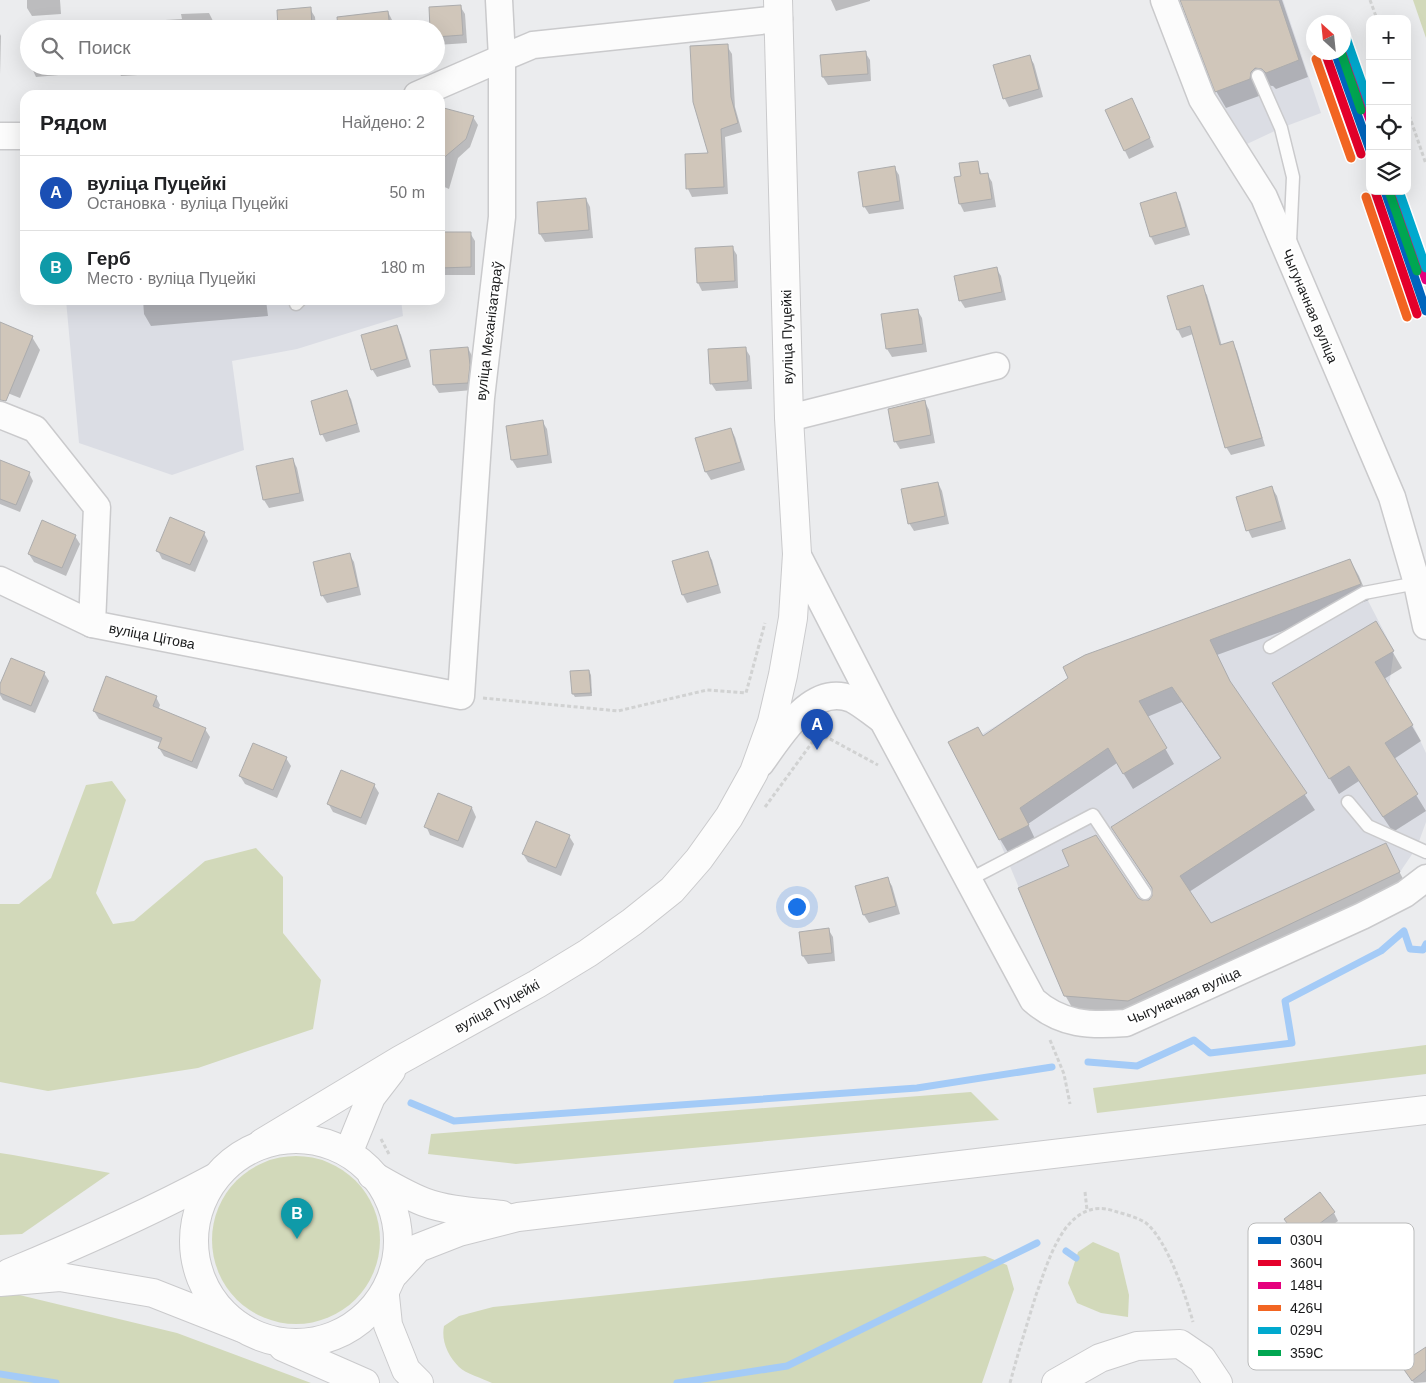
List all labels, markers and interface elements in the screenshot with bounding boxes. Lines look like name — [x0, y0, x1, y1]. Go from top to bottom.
north arrow — [1306, 15, 1351, 60]
map controls — [1366, 15, 1411, 195]
button: + — [1366, 15, 1411, 60]
search box — [20, 20, 445, 75]
icon: search — [38, 34, 66, 62]
text: Поиск — [78, 37, 131, 58]
button: − — [1366, 60, 1411, 105]
button: locate — [1366, 105, 1411, 150]
text: Рядом — [40, 111, 107, 134]
text: Найдено: 2 — [342, 114, 425, 131]
button: layers — [1366, 150, 1411, 195]
text: вуліца Пуцейкі — [87, 173, 227, 194]
text: A — [50, 184, 62, 201]
text: 50 m — [389, 184, 425, 201]
text: Остановка · вуліца Пуцейкі — [87, 195, 288, 212]
street label: Чыгуначная вуліца — [1279, 247, 1341, 365]
text: Герб — [87, 248, 131, 269]
text: B — [50, 259, 62, 276]
text: 180 m — [381, 259, 425, 276]
street label: вуліца Механізатараў — [473, 261, 505, 401]
text: Место · вуліца Пуцейкі — [87, 270, 256, 287]
street label: вуліца Пуцейкі — [778, 290, 796, 384]
street label: вуліца Цітова — [108, 620, 197, 652]
pin: A — [801, 709, 833, 750]
your location — [784, 894, 810, 920]
street label: Чыгуначная вуліца — [1125, 964, 1243, 1028]
street label: вуліца Пуцейкі — [452, 976, 542, 1036]
pin: B — [281, 1198, 313, 1239]
legend — [1248, 1223, 1414, 1370]
text: 030Ч — [1290, 1232, 1323, 1248]
text: 360Ч — [1290, 1255, 1323, 1271]
text: 148Ч — [1290, 1277, 1323, 1293]
text: 426Ч — [1290, 1300, 1323, 1316]
text: 029Ч — [1290, 1322, 1323, 1338]
text: 359С — [1290, 1345, 1323, 1361]

